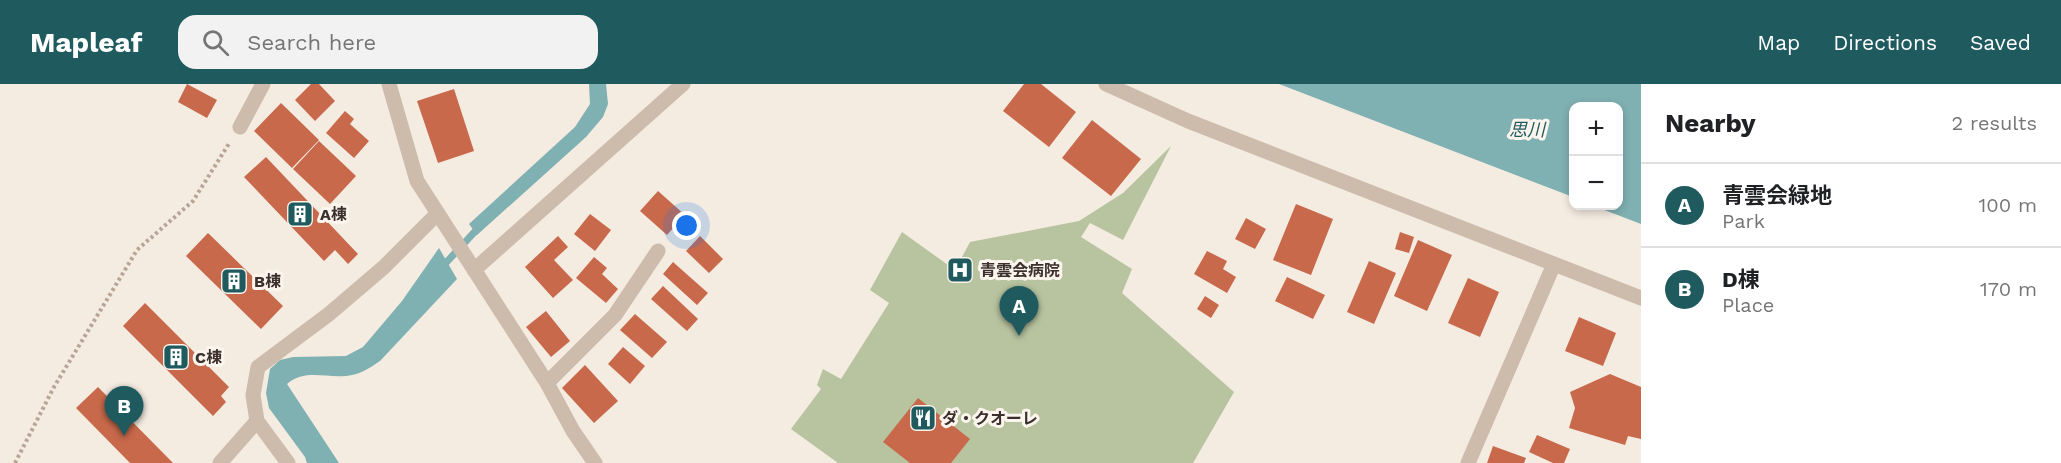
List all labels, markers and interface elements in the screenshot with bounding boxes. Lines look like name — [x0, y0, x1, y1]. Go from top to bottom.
search box — [178, 15, 598, 69]
text: Mapleaf — [30, 26, 142, 59]
icon: search — [199, 26, 232, 59]
text: Search here — [247, 30, 376, 55]
text: Map — [1757, 30, 1800, 55]
text: Directions — [1833, 30, 1937, 55]
text: Saved — [1970, 30, 2031, 55]
map controls — [1569, 102, 1623, 210]
button: + — [1569, 102, 1623, 156]
text: Nearby — [1665, 108, 1756, 138]
text: 2 results — [1952, 111, 2037, 135]
water label: 思川 — [1509, 119, 1547, 140]
button: − — [1569, 156, 1623, 210]
text: 青雲会緑地 — [1722, 183, 1832, 208]
text: A — [1678, 193, 1691, 217]
text: 100 m — [1978, 193, 2037, 217]
building icon: A棟 — [285, 199, 315, 229]
place label: A棟 — [320, 205, 347, 224]
text: Park — [1722, 209, 1765, 233]
your location — [672, 211, 701, 240]
hospital icon: 青雲会病院 — [945, 255, 975, 285]
place label: 青雲会病院 — [980, 261, 1060, 280]
building icon: B棟 — [219, 266, 249, 296]
text: D棟 — [1722, 267, 1760, 292]
place label: B棟 — [254, 272, 281, 291]
text: B — [1678, 277, 1691, 301]
text: 170 m — [1980, 277, 2037, 301]
pin: A — [1000, 286, 1038, 336]
text: Place — [1722, 293, 1774, 317]
building icon: C棟 — [161, 342, 191, 372]
place label: C棟 — [195, 348, 222, 367]
pin: B — [104, 386, 144, 436]
restaurant icon: ダ・クオーレ — [908, 403, 938, 433]
place label: ダ・クオーレ — [942, 409, 1038, 428]

